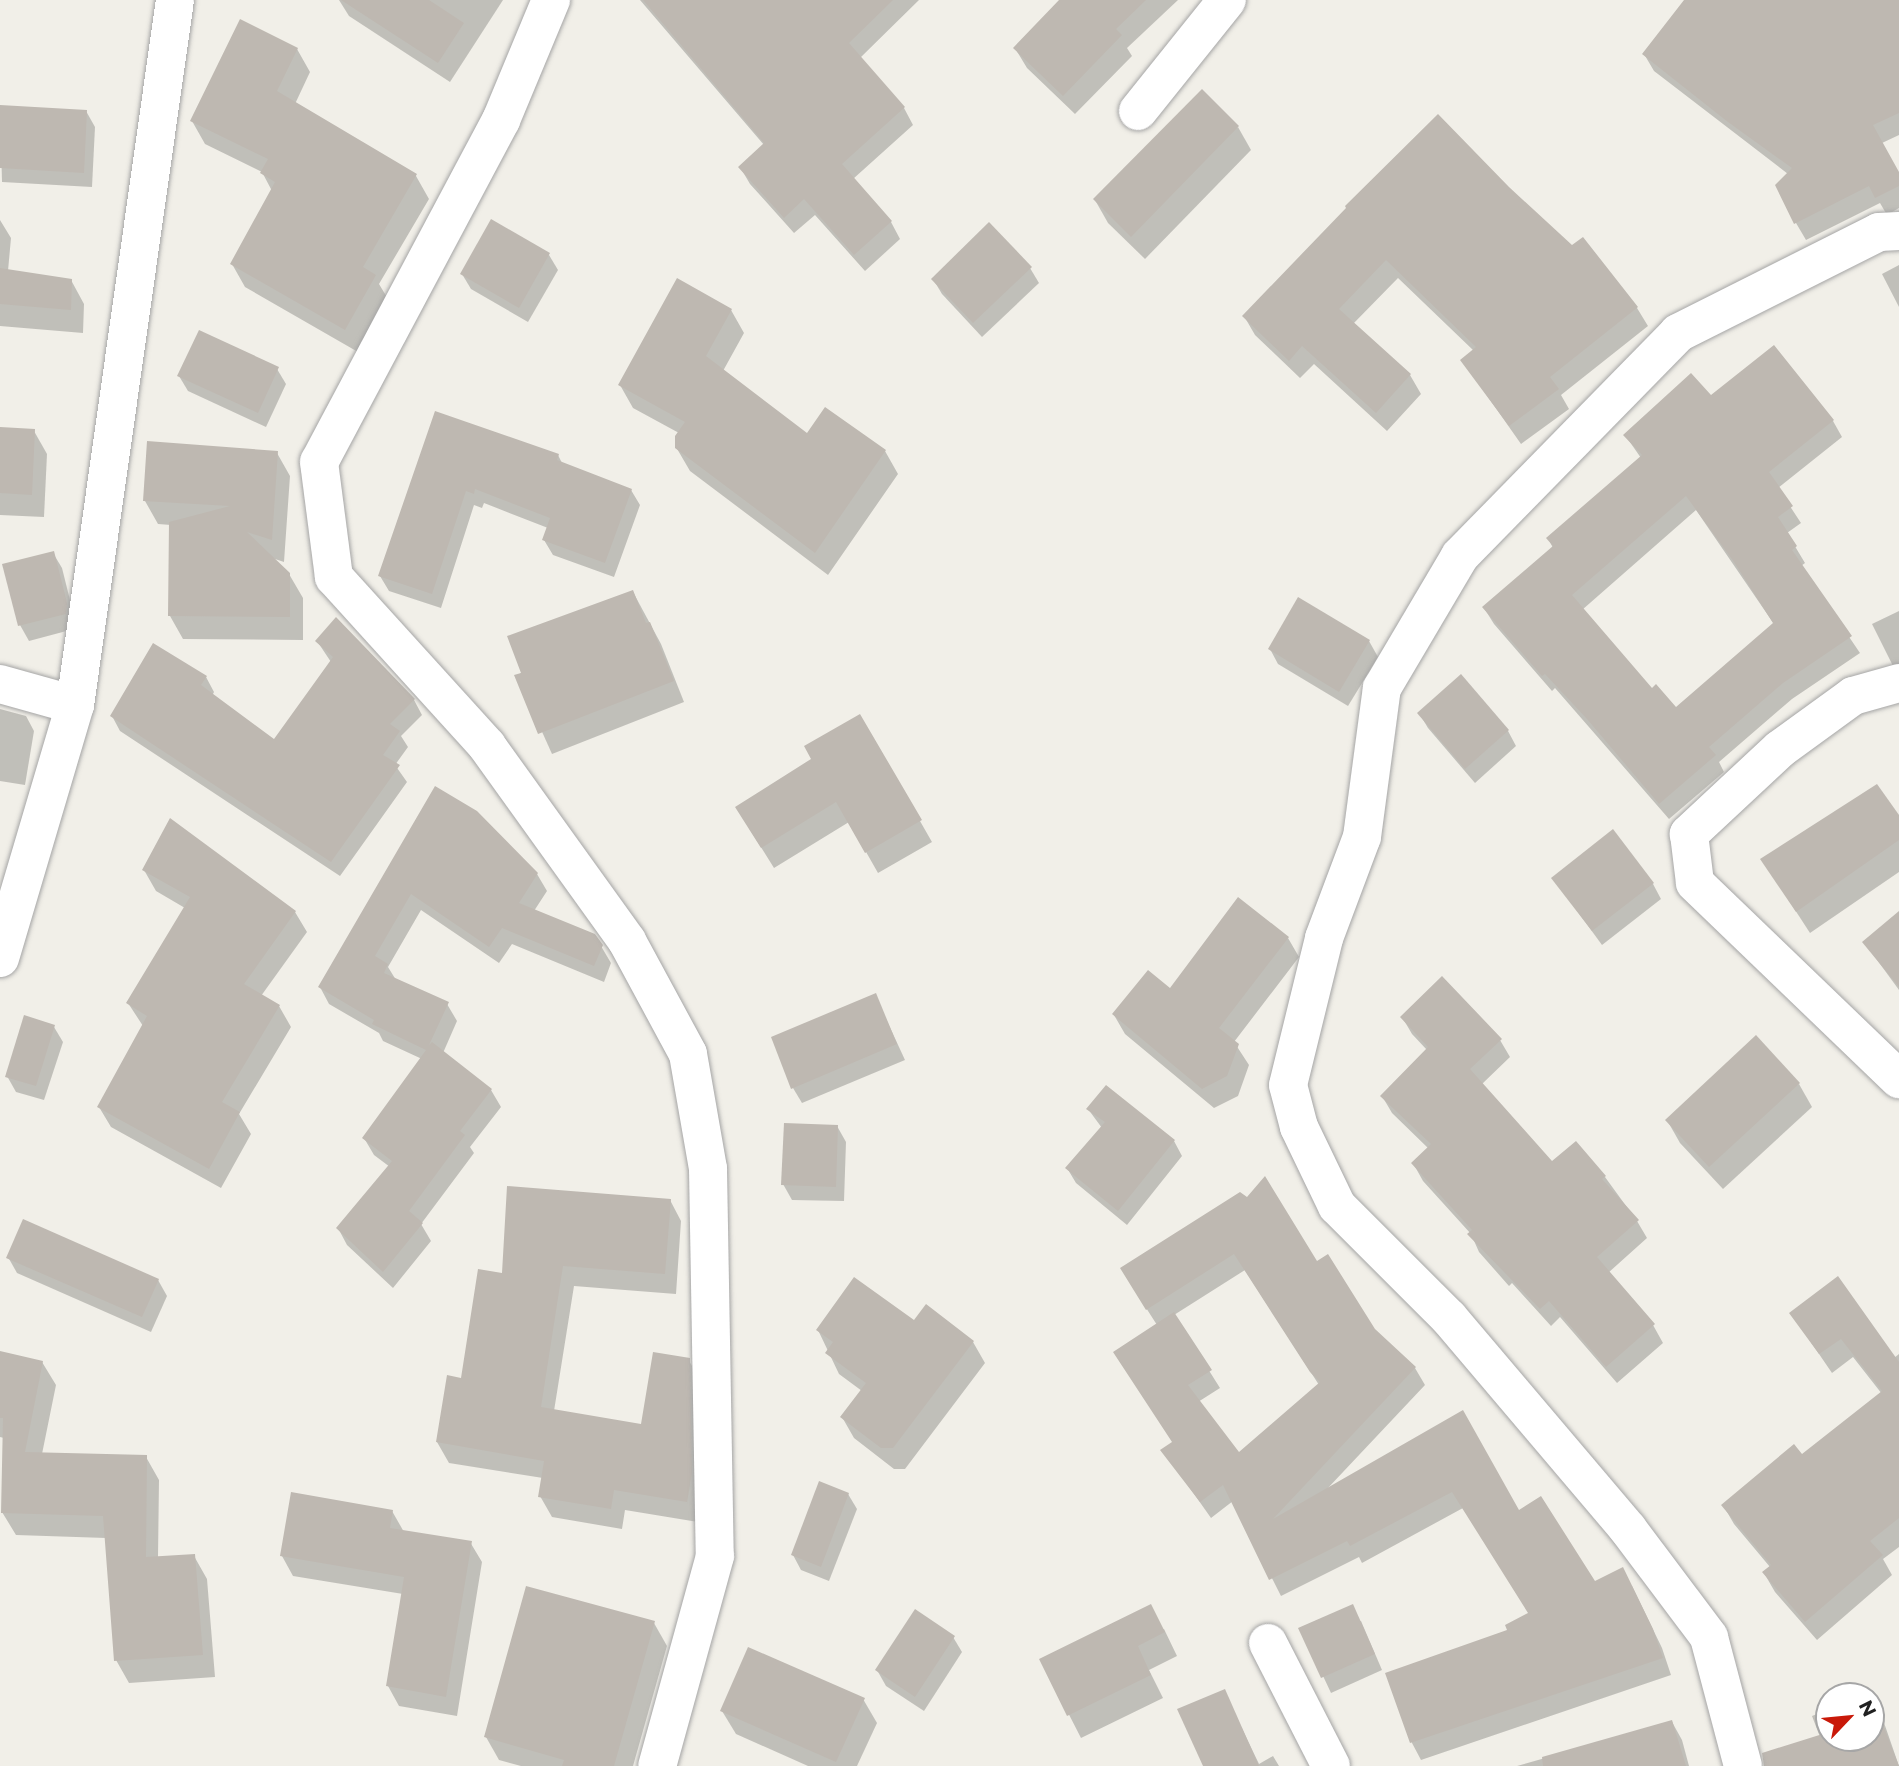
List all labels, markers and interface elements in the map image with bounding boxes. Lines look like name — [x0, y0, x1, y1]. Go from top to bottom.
north arrow — [1815, 1682, 1885, 1752]
text: N — [1854, 1697, 1881, 1720]

